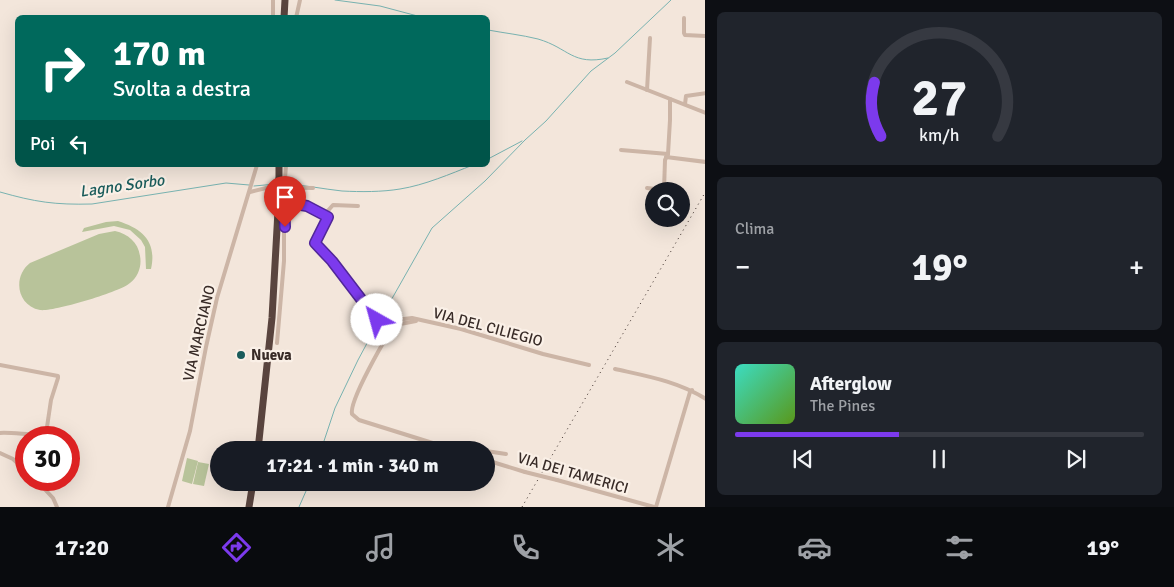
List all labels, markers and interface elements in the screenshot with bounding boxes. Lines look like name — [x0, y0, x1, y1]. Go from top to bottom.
text: 170 m — [113, 32, 206, 75]
icon: right — [30, 35, 95, 100]
text: 27 — [911, 66, 968, 130]
text: Svolta a destra — [113, 75, 251, 102]
text: km/h — [919, 124, 960, 146]
icon: left — [65, 130, 93, 158]
text: Poi — [30, 132, 55, 156]
water label: Lagno Sorbo — [78, 170, 166, 202]
pin — [264, 176, 306, 227]
map controls — [645, 182, 690, 227]
button: search — [645, 182, 690, 227]
icon: arrive — [271, 183, 299, 211]
text: Clima — [735, 219, 774, 239]
text: 19° — [911, 244, 968, 291]
text: − — [735, 250, 750, 284]
text: + — [1129, 250, 1144, 284]
street label: VIA MARCIANO — [179, 283, 219, 383]
position arrow — [350, 293, 402, 345]
street label: VIA DEL CILIEGIO — [431, 304, 545, 350]
place label: Nueva — [251, 346, 292, 364]
marker: Nueva — [235, 349, 247, 361]
text: Afterglow — [810, 372, 892, 396]
text: The Pines — [810, 396, 875, 416]
speed limit sign: 30 — [15, 426, 80, 491]
icon: previous — [789, 445, 817, 473]
icon: pause — [925, 445, 953, 473]
icon: next — [1062, 445, 1090, 473]
street label: VIA DEI TAMERICI — [515, 449, 631, 497]
text: 17:21 · 1 min · 340 m — [266, 454, 439, 478]
icon: directions — [219, 530, 254, 565]
icon: music — [363, 530, 398, 565]
icon: phone — [508, 530, 543, 565]
icon: climate — [653, 530, 688, 565]
icon: car — [797, 530, 832, 565]
icon: filters — [942, 530, 977, 565]
text: 17:20 — [55, 534, 109, 561]
text: 19° — [1087, 534, 1119, 561]

